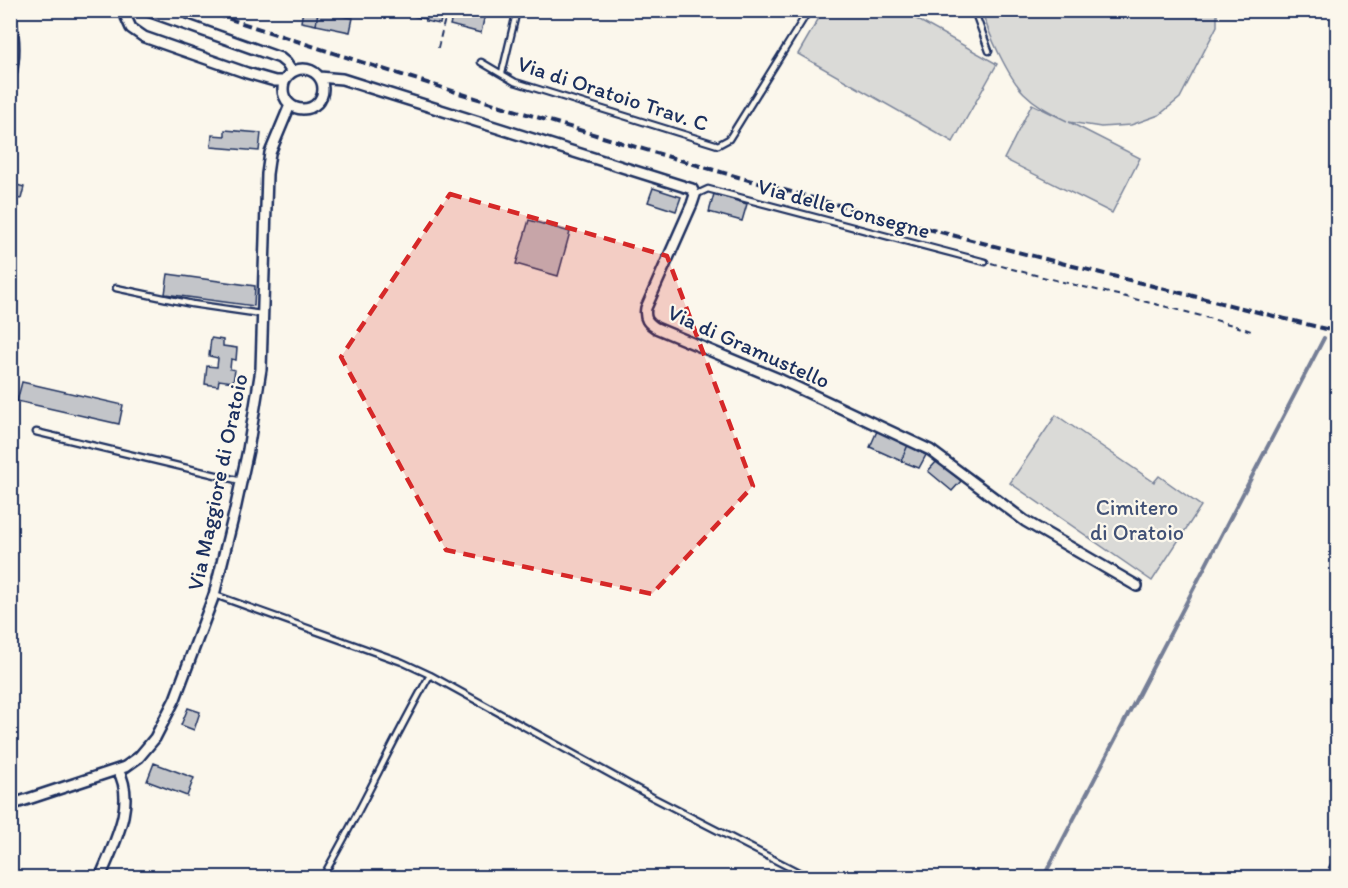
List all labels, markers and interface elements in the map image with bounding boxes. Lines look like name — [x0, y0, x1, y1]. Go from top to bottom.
street label: Via di Oratoio Trav. C — [514, 50, 712, 137]
street label: Via delle Consegne — [755, 172, 933, 244]
street label: Via di Gramustello — [663, 299, 834, 394]
street label: Via Maggiore di Oratoio — [181, 371, 254, 593]
park label: Cimitero di Oratoio — [1090, 494, 1184, 546]

